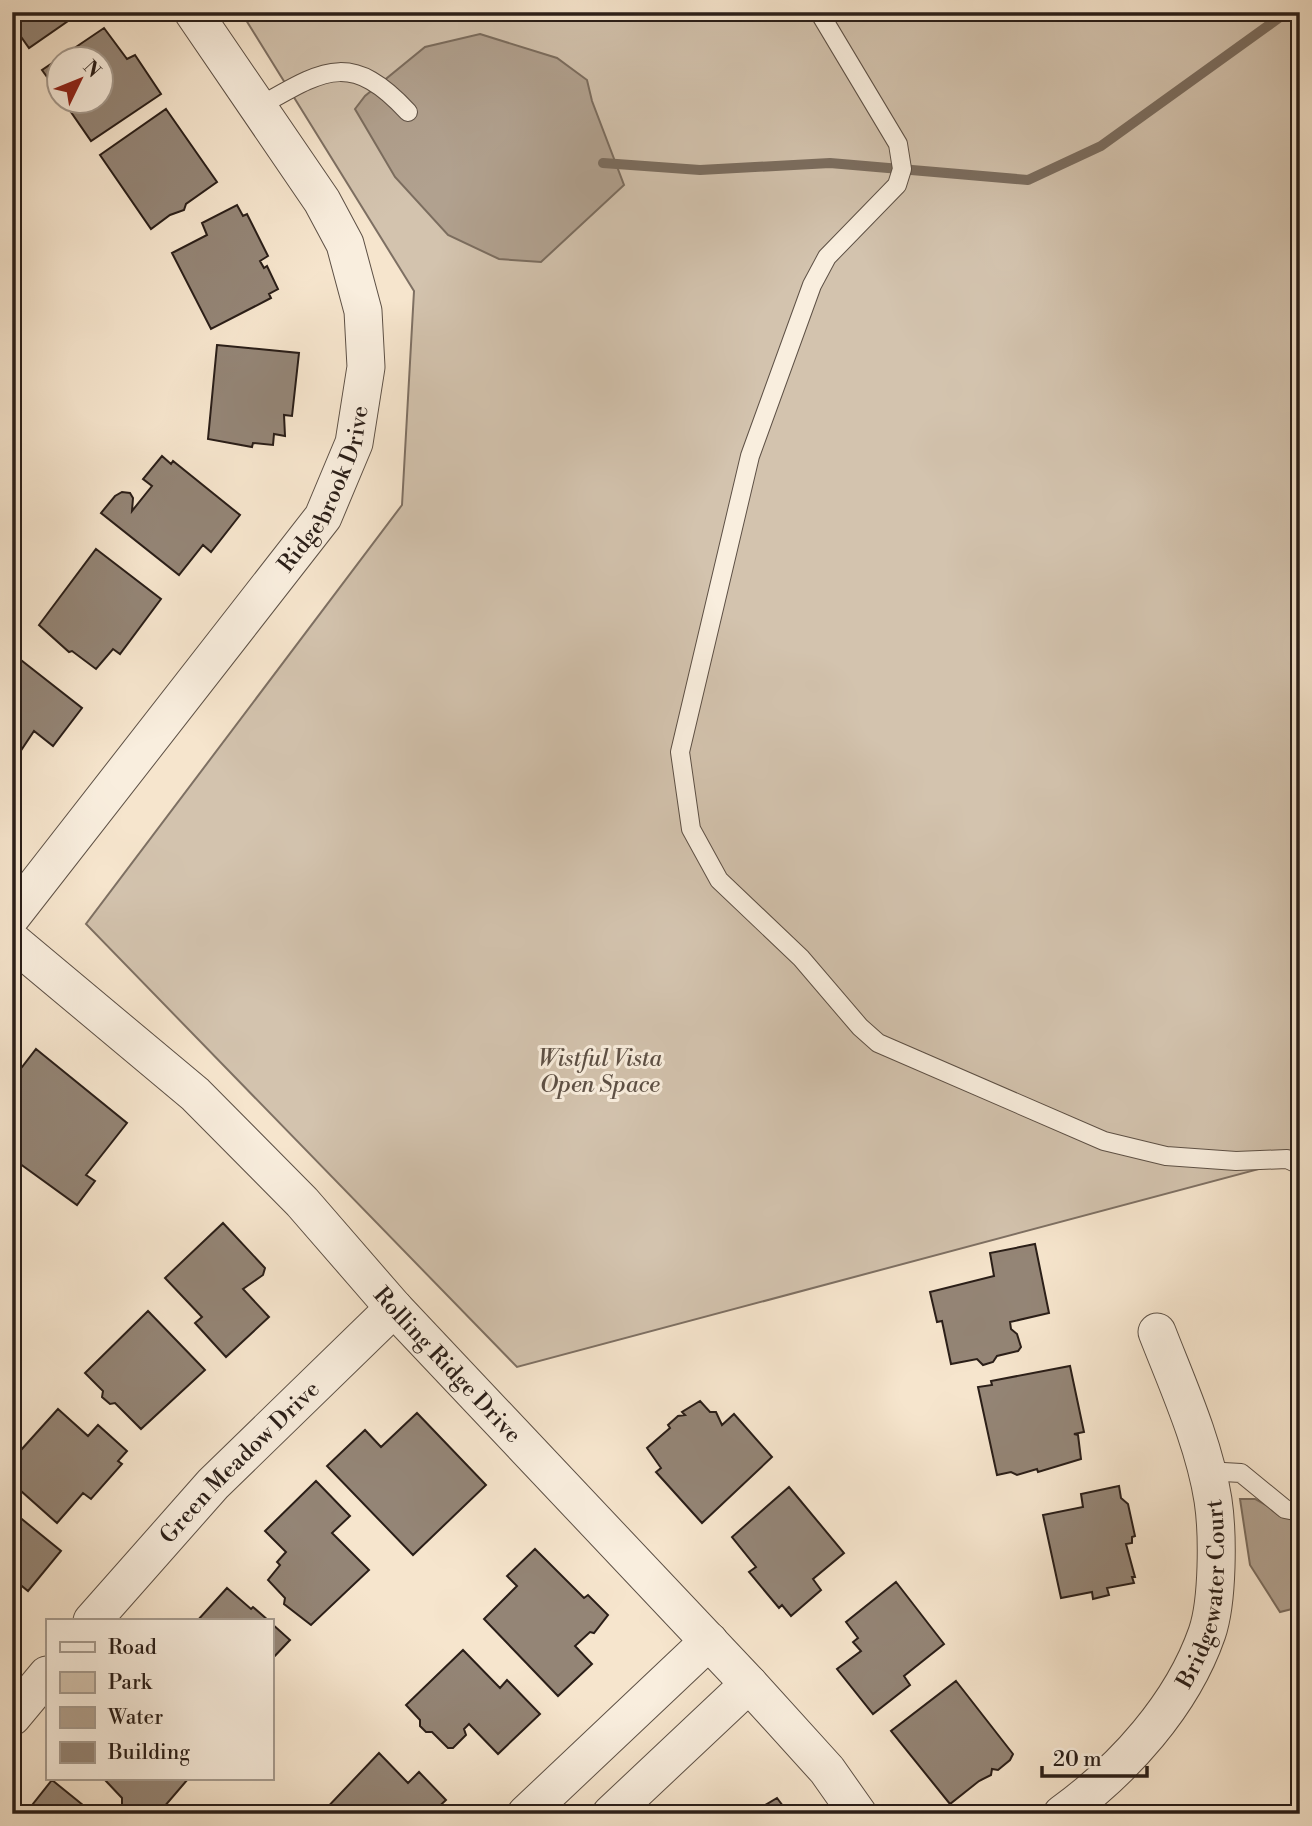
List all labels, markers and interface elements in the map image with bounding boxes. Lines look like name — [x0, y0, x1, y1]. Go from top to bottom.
north arrow — [46, 46, 116, 116]
text: N — [78, 55, 106, 83]
street label: Ridgebrook Drive — [272, 404, 375, 578]
park label: Wistful Vista Open Space — [538, 1045, 662, 1099]
street label: Rolling Ridge Drive — [367, 1282, 527, 1449]
street label: Green Meadow Drive — [154, 1375, 326, 1550]
street label: Bridgewater Court — [1170, 1498, 1231, 1694]
legend — [46, 1619, 273, 1780]
text: Road — [108, 1635, 157, 1661]
text: Park — [108, 1670, 153, 1696]
text: Water — [107, 1705, 163, 1731]
scale bar — [1042, 1735, 1148, 1779]
text: Building — [107, 1740, 190, 1766]
text: 20 m — [1053, 1747, 1102, 1773]

